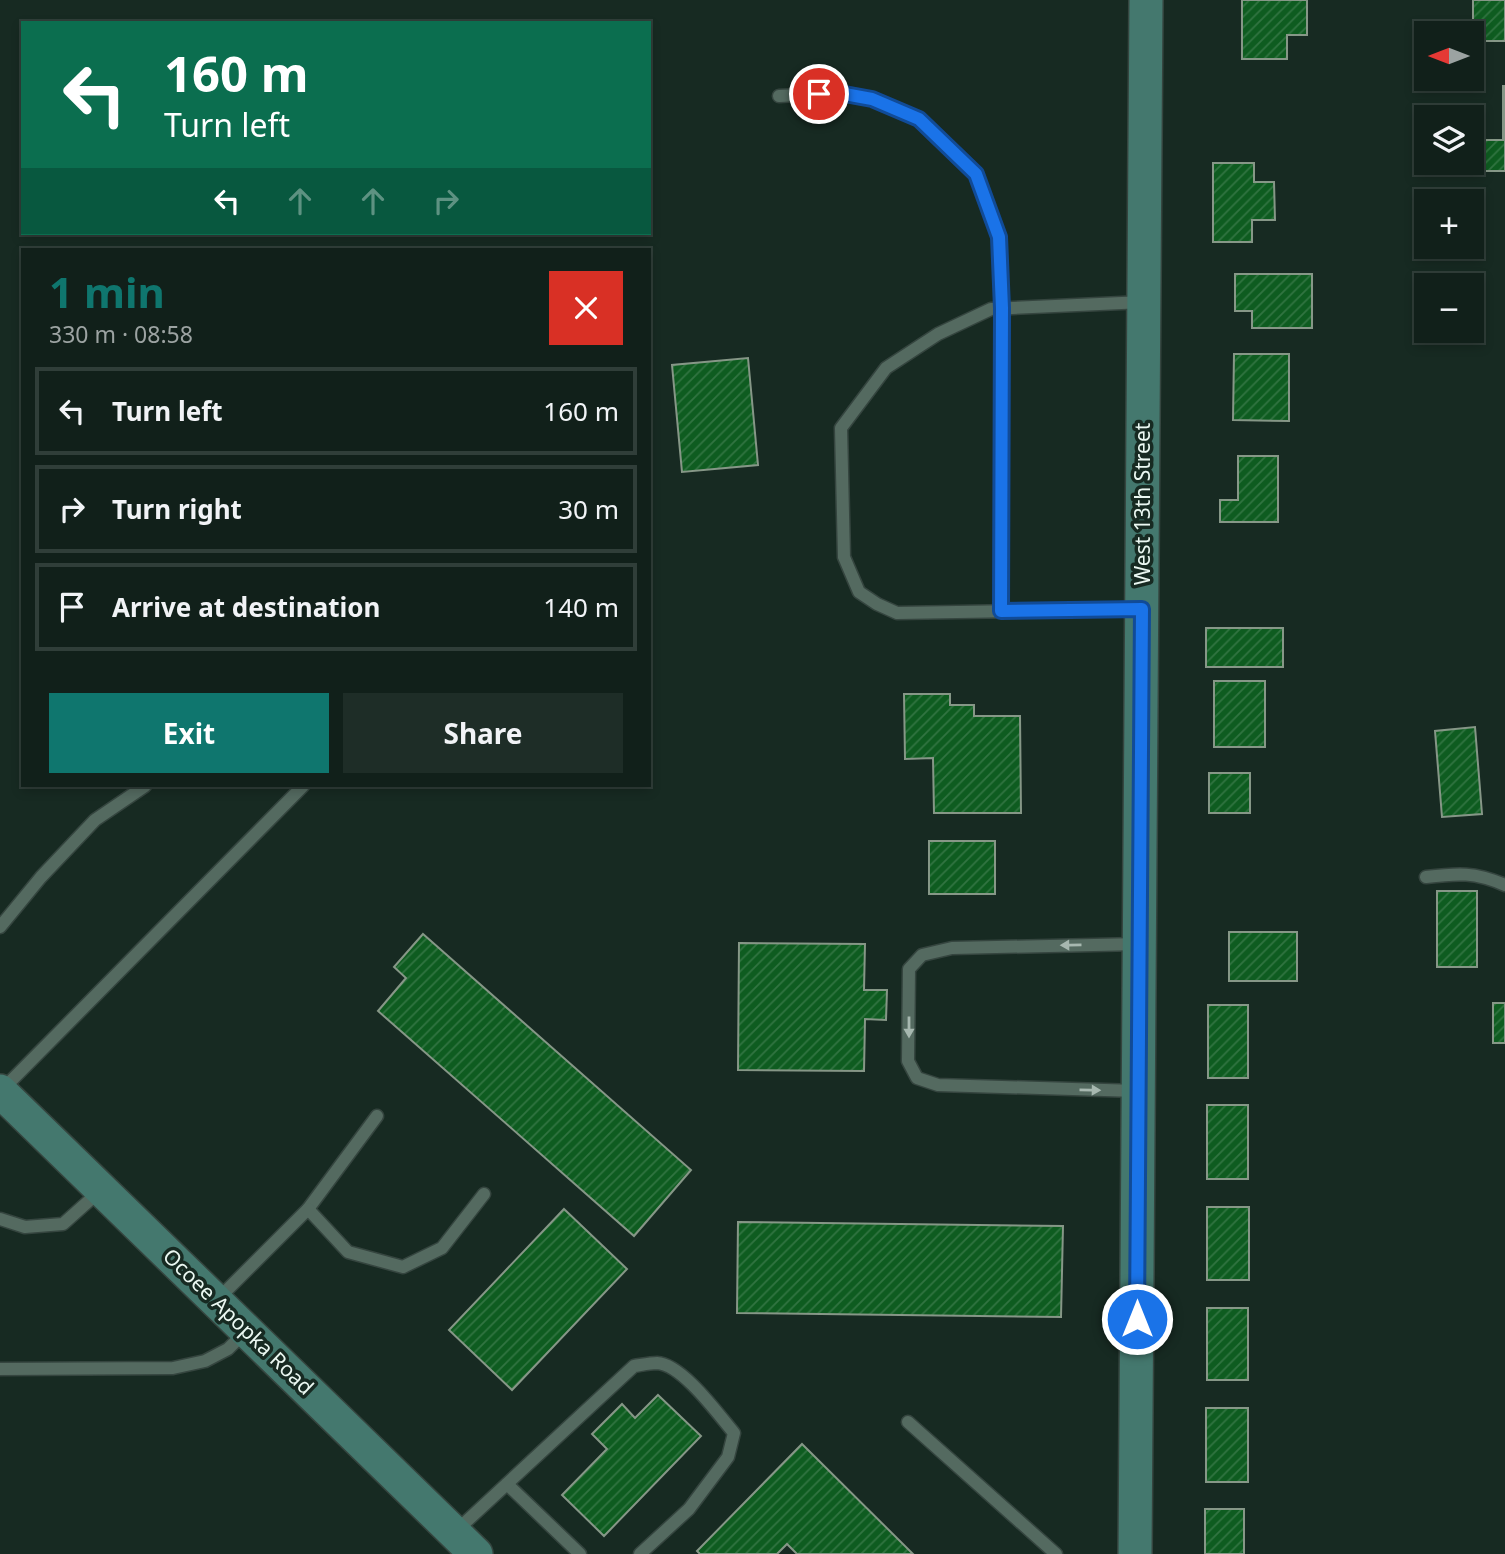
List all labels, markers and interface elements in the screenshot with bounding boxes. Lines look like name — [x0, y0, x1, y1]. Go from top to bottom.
north arrow — [1414, 21, 1484, 91]
map controls — [1414, 21, 1484, 343]
text: 160 m — [164, 40, 309, 106]
icon: left — [49, 49, 140, 140]
pin — [789, 64, 849, 124]
icon: arrive — [800, 75, 838, 113]
text: Turn left — [164, 103, 290, 146]
button: layers — [1414, 105, 1484, 175]
icon: left — [208, 182, 246, 220]
icon: ahead — [281, 182, 319, 220]
icon: ahead — [354, 182, 392, 220]
icon: right — [427, 182, 465, 220]
button: + — [1414, 189, 1484, 259]
text: 1 min — [49, 263, 165, 320]
button: close — [549, 271, 623, 345]
button: − — [1414, 273, 1484, 343]
text: 330 m · 08:58 — [49, 318, 193, 350]
icon: left — [53, 392, 91, 430]
text: Turn left — [112, 393, 223, 429]
text: 160 m — [543, 393, 619, 429]
street label: West 13th Street — [1128, 422, 1156, 585]
icon: right — [53, 490, 91, 528]
text: Turn right — [112, 491, 242, 527]
text: 30 m — [558, 491, 619, 527]
icon: arrive — [53, 588, 91, 626]
text: Arrive at destination — [112, 589, 381, 625]
text: 140 m — [543, 589, 619, 625]
button: Exit — [49, 693, 329, 773]
button: Share — [343, 693, 623, 773]
one-way arrow — [1060, 940, 1082, 951]
one-way arrow — [903, 1016, 915, 1038]
one-way arrow — [1080, 1084, 1102, 1095]
street label: Ocoee Apopka Road — [157, 1242, 320, 1401]
position arrow — [1100, 1282, 1174, 1356]

